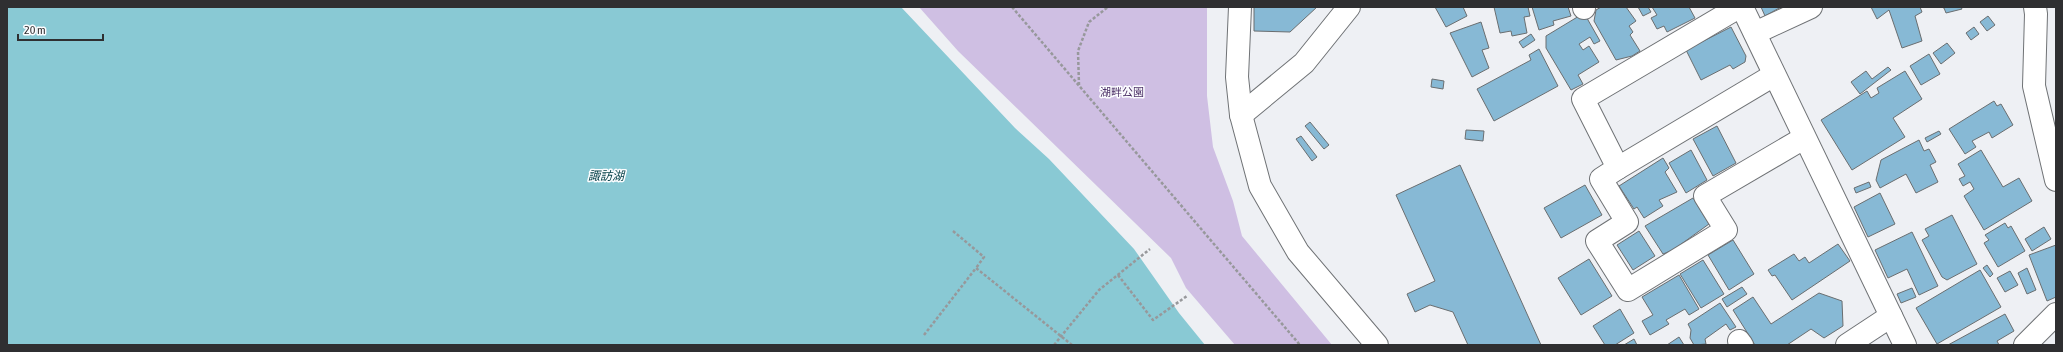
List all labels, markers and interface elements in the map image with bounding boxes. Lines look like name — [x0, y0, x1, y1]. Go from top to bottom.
scale bar — [18, 16, 103, 42]
text: 20 m — [24, 23, 46, 37]
park label: 湖畔公園 — [1100, 86, 1144, 98]
water label: 諏訪湖 — [588, 169, 626, 183]

